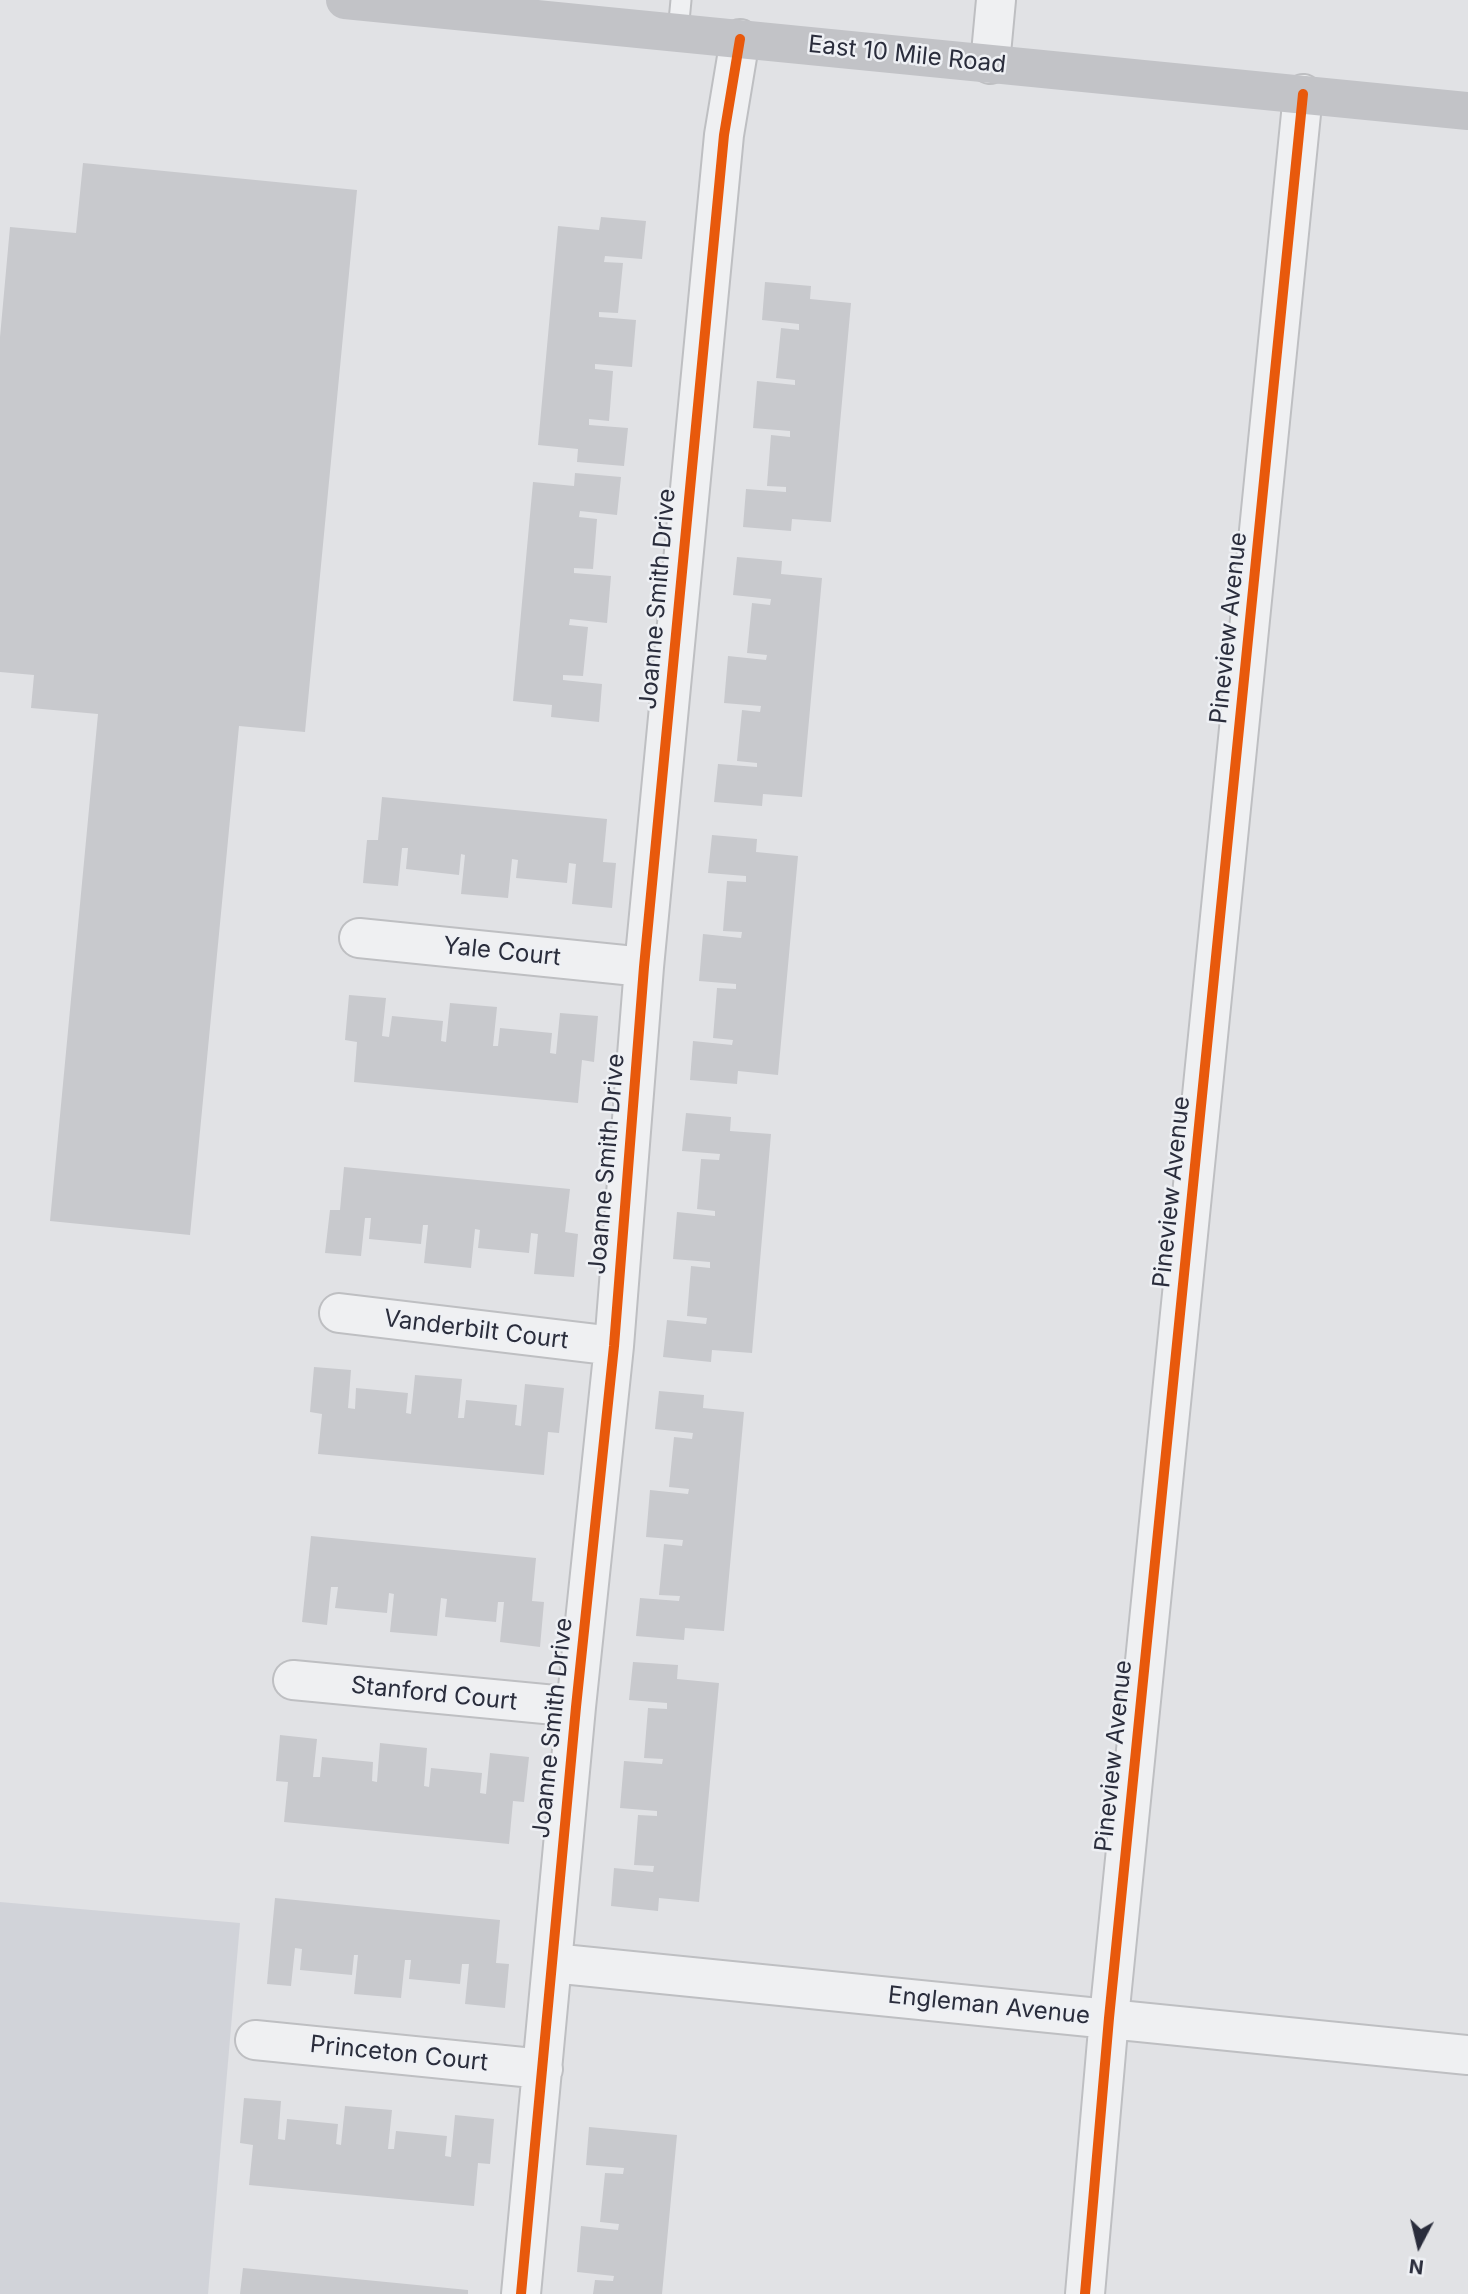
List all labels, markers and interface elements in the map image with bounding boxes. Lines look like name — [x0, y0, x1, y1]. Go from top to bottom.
street label: East 10 Mile Road — [807, 30, 1007, 80]
street label: Joanne Smith Drive — [634, 487, 682, 711]
street label: Pineview Avenue — [1205, 531, 1253, 725]
street label: Yale Court — [442, 932, 562, 972]
street label: Joanne Smith Drive — [583, 1052, 631, 1276]
street label: Pineview Avenue — [1148, 1095, 1196, 1289]
street label: Vanderbilt Court — [382, 1304, 570, 1356]
street label: Joanne Smith Drive — [527, 1616, 579, 1840]
street label: Pineview Avenue — [1090, 1659, 1138, 1853]
street label: Stanford Court — [349, 1671, 519, 1717]
street label: Engleman Avenue — [887, 1981, 1091, 2031]
street label: Princeton Court — [309, 2030, 489, 2078]
north arrow — [1384, 2210, 1454, 2280]
text: N — [1408, 2254, 1425, 2279]

